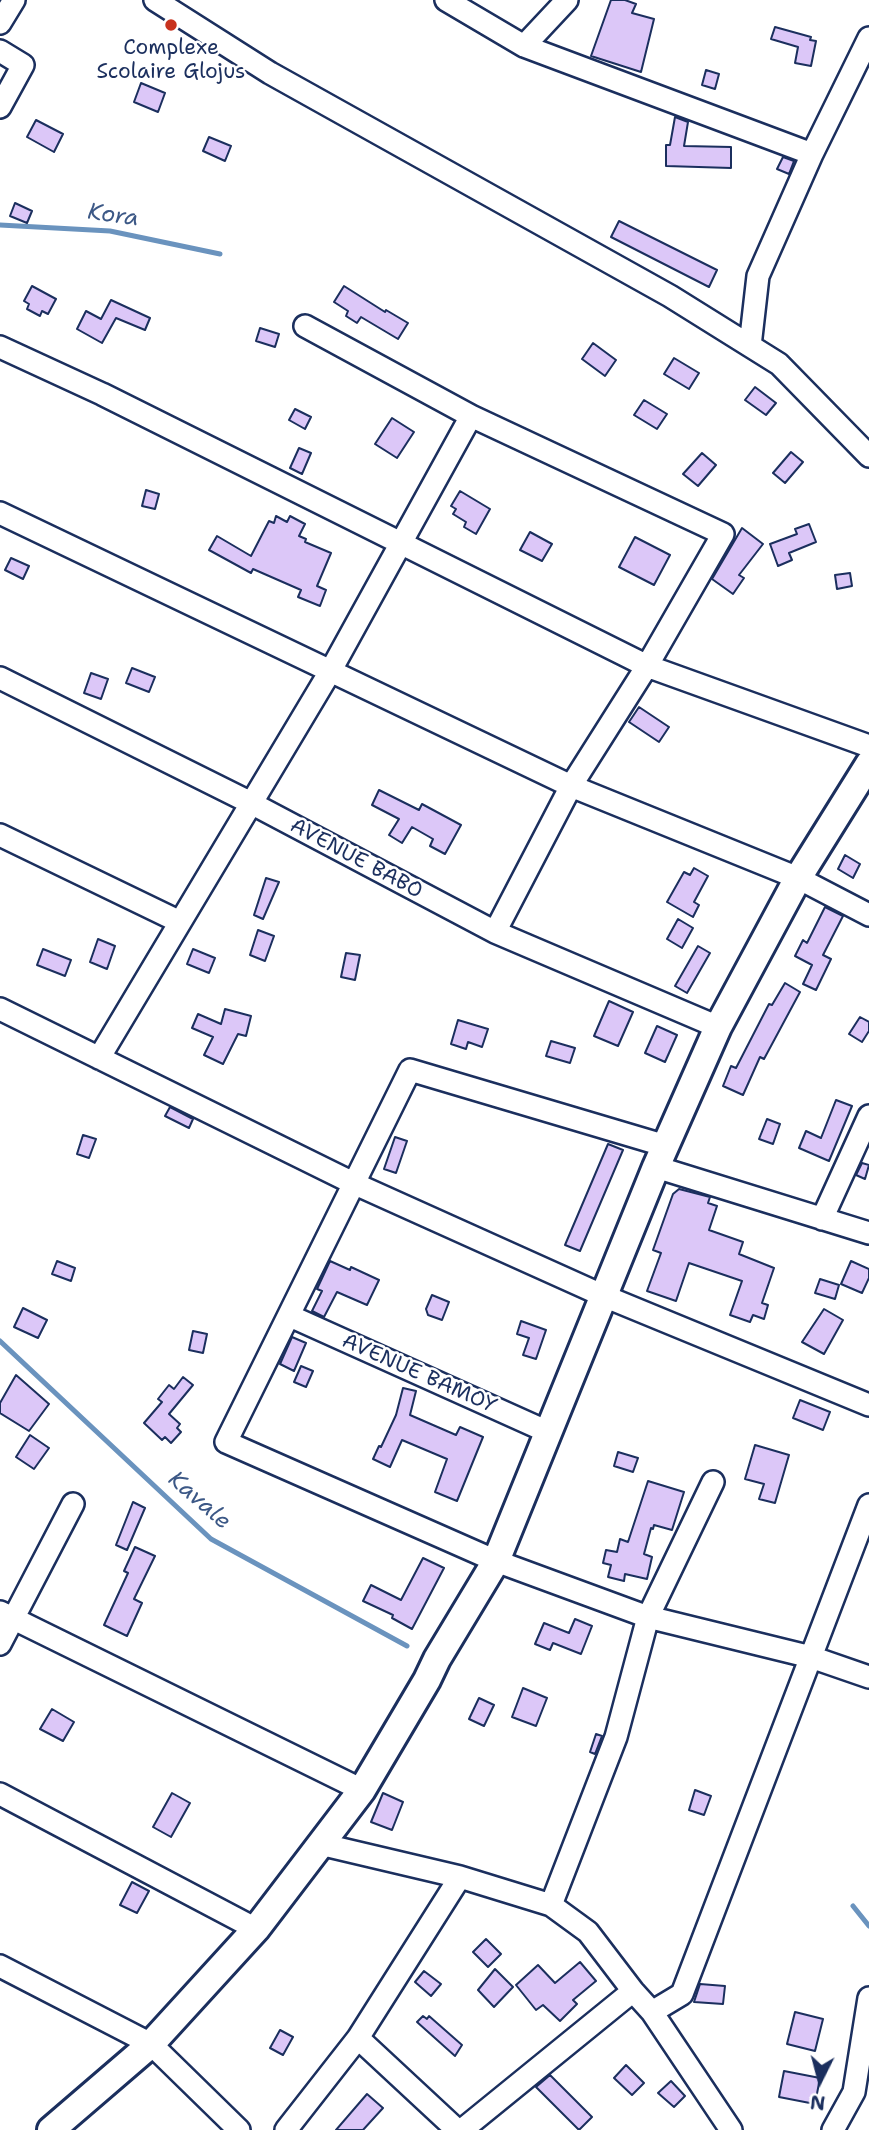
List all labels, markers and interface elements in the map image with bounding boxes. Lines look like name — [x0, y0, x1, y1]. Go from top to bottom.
marker: Complexe Scolaire Glojus — [163, 17, 179, 33]
place label: Complexe Scolaire Glojus — [97, 36, 245, 86]
water label: Kora — [86, 199, 140, 233]
street label: AVENUE BABO — [285, 813, 427, 905]
street label: AVENUE BAMOY — [338, 1329, 500, 1419]
water label: Kavale — [162, 1466, 236, 1536]
north arrow — [785, 2046, 855, 2116]
text: N — [809, 2089, 827, 2116]

